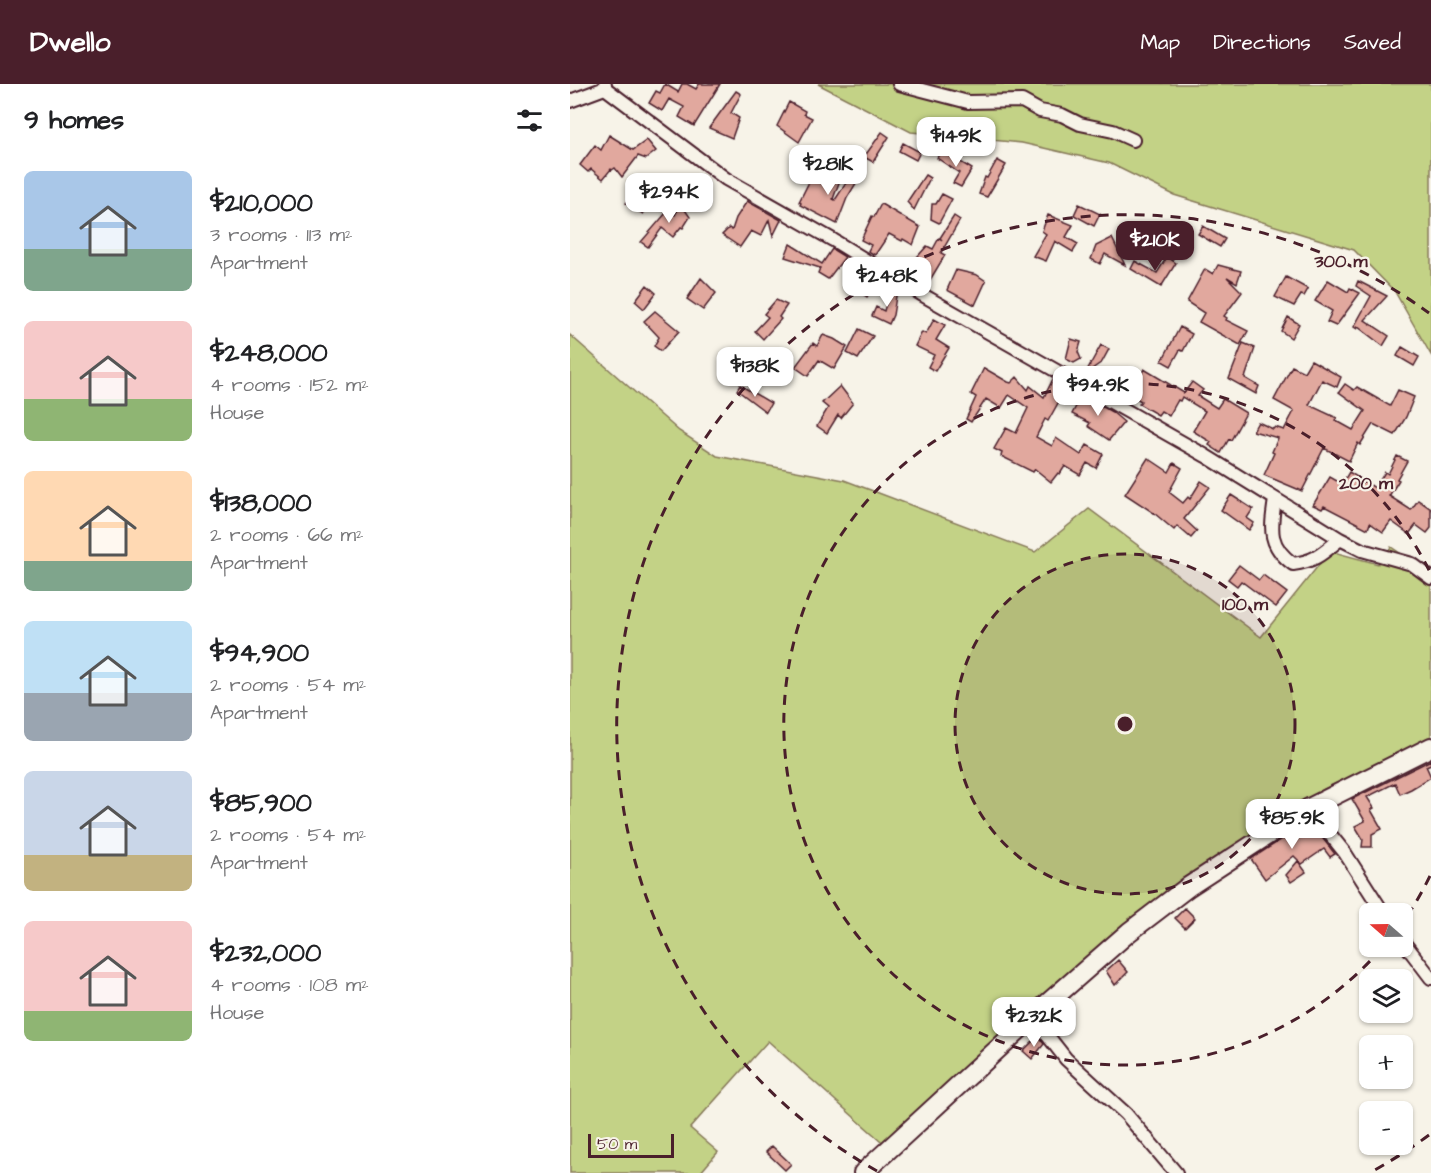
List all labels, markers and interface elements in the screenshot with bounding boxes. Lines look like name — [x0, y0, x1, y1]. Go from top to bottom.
text: Dwello — [30, 23, 111, 62]
text: Map — [1140, 28, 1180, 57]
text: Directions — [1213, 28, 1311, 57]
text: Saved — [1344, 28, 1401, 57]
text: 9 homes — [24, 102, 124, 138]
icon: filters — [513, 104, 546, 137]
pin: $149K — [914, 117, 998, 168]
text: $149K — [931, 122, 981, 150]
pin: $281K — [786, 145, 870, 196]
text: $281K — [803, 150, 853, 178]
pin: $294K — [627, 173, 711, 224]
text: $294K — [639, 178, 699, 206]
text: $210,000 — [210, 185, 313, 221]
icon: home — [72, 195, 144, 267]
text: 3 rooms · 113 m² — [210, 221, 353, 249]
pin: $210K — [1113, 221, 1197, 272]
text: $210K — [1130, 226, 1180, 254]
text: Apartment — [210, 249, 308, 277]
text: 300 m — [1313, 249, 1369, 274]
pin: $248K — [845, 257, 929, 308]
text: $248K — [856, 262, 918, 290]
text: $248,000 — [210, 335, 328, 371]
icon: home — [72, 345, 144, 417]
pin: $138K — [713, 347, 797, 398]
text: $138K — [731, 352, 779, 380]
pin: $94.9K — [1049, 366, 1147, 417]
text: 4 rooms · 152 m² — [210, 371, 369, 399]
text: $94.9K — [1067, 371, 1129, 399]
text: House — [210, 399, 264, 427]
text: 200 m — [1338, 471, 1394, 496]
text: $138,000 — [210, 485, 312, 521]
icon: home — [72, 495, 144, 567]
text: 2 rooms · 66 m² — [210, 521, 364, 549]
text: Apartment — [210, 549, 308, 577]
text: 100 m — [1222, 592, 1269, 617]
text: $94,900 — [210, 635, 309, 671]
icon: home — [72, 645, 144, 717]
text: 2 rooms · 54 m² — [210, 671, 366, 699]
text: Apartment — [210, 699, 308, 727]
centre of rings — [1115, 714, 1135, 734]
text: $85,900 — [210, 785, 312, 821]
icon: home — [72, 795, 144, 867]
pin: $85.9K — [1243, 799, 1341, 850]
text: $85.9K — [1260, 804, 1324, 832]
text: 2 rooms · 54 m² — [210, 821, 366, 849]
text: Apartment — [210, 849, 308, 877]
north arrow — [1359, 903, 1413, 957]
map controls — [1359, 903, 1413, 1155]
text: $232,000 — [210, 935, 321, 971]
icon: home — [72, 945, 144, 1017]
button: layers — [1359, 969, 1413, 1023]
text: 4 rooms · 108 m² — [210, 971, 369, 999]
pin: $232K — [992, 997, 1076, 1048]
text: House — [210, 999, 264, 1027]
text: $232K — [1006, 1002, 1062, 1030]
button: + — [1359, 1035, 1413, 1089]
button: − — [1359, 1101, 1413, 1155]
scale bar — [588, 1131, 674, 1158]
text: 50 m — [597, 1133, 637, 1155]

